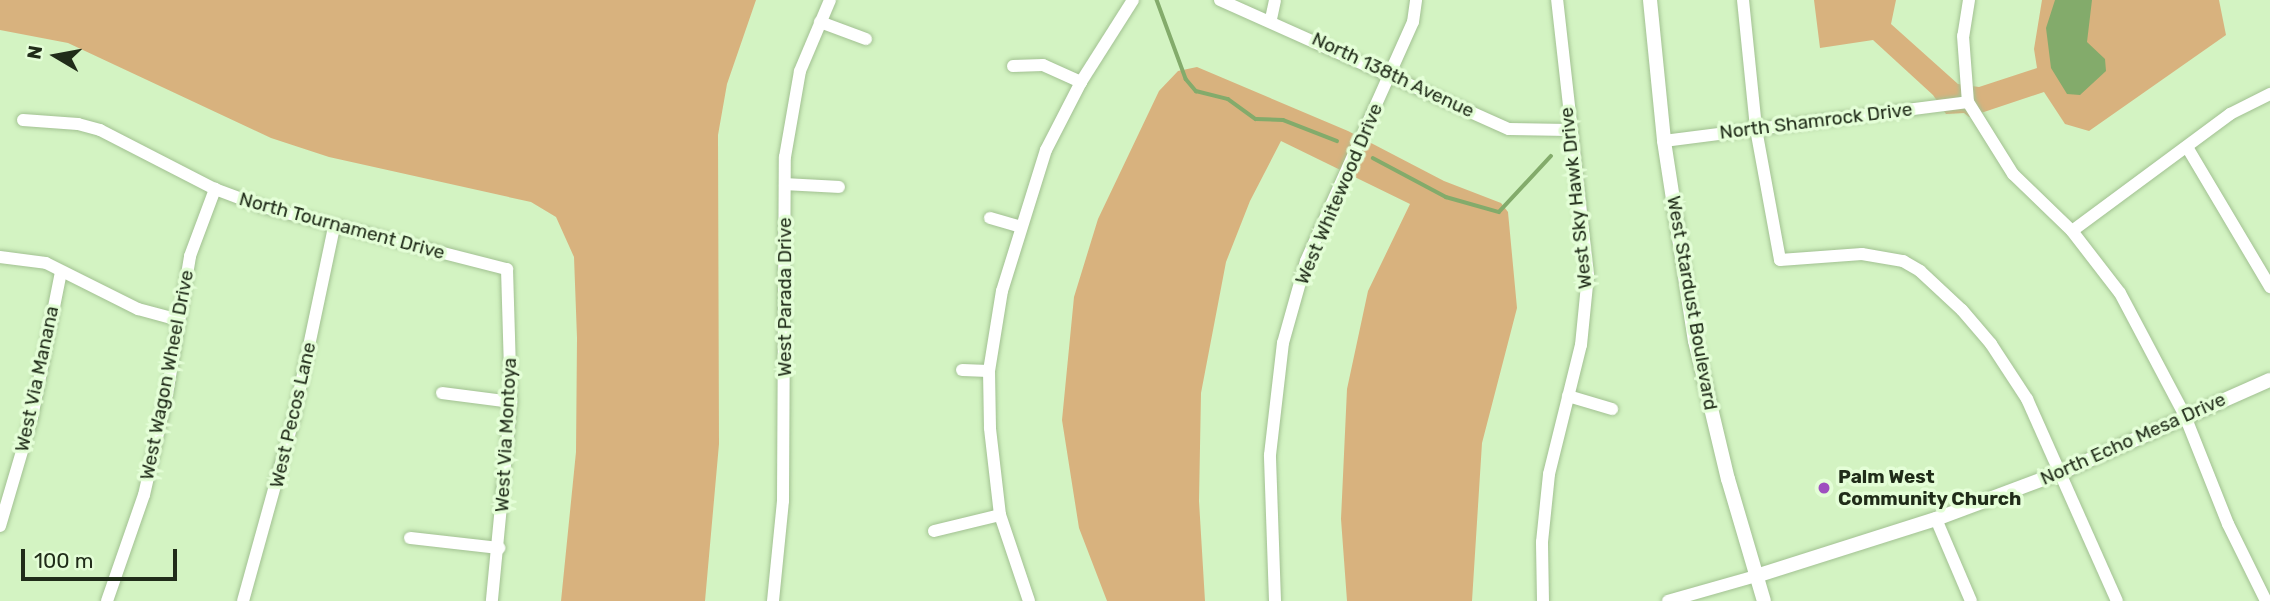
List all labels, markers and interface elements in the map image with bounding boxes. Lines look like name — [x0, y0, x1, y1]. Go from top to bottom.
north arrow — [21, 21, 91, 91]
street label: North 138th Avenue — [1308, 27, 1478, 123]
text: N — [22, 44, 47, 61]
street label: North Shamrock Drive — [1718, 98, 1914, 144]
street label: West Whitewood Drive — [1290, 100, 1388, 288]
street label: West Sky Hawk Drive — [1555, 106, 1597, 290]
street label: North Tournament Drive — [236, 187, 448, 265]
street label: West Stardust Boulevard — [1662, 194, 1722, 412]
street label: West Parada Drive — [774, 217, 796, 377]
street label: West Wagon Wheel Drive — [135, 268, 199, 482]
street label: West Via Manana — [10, 304, 64, 454]
street label: West Pecos Lane — [265, 340, 321, 490]
street label: West Via Montoya — [491, 357, 521, 513]
street label: North Echo Mesa Drive — [2037, 388, 2229, 490]
place label: Palm West Community Church — [1838, 466, 2022, 510]
marker: Palm West Community Church — [1816, 480, 1832, 496]
scale bar — [24, 534, 180, 578]
text: 100 m — [34, 548, 93, 573]

